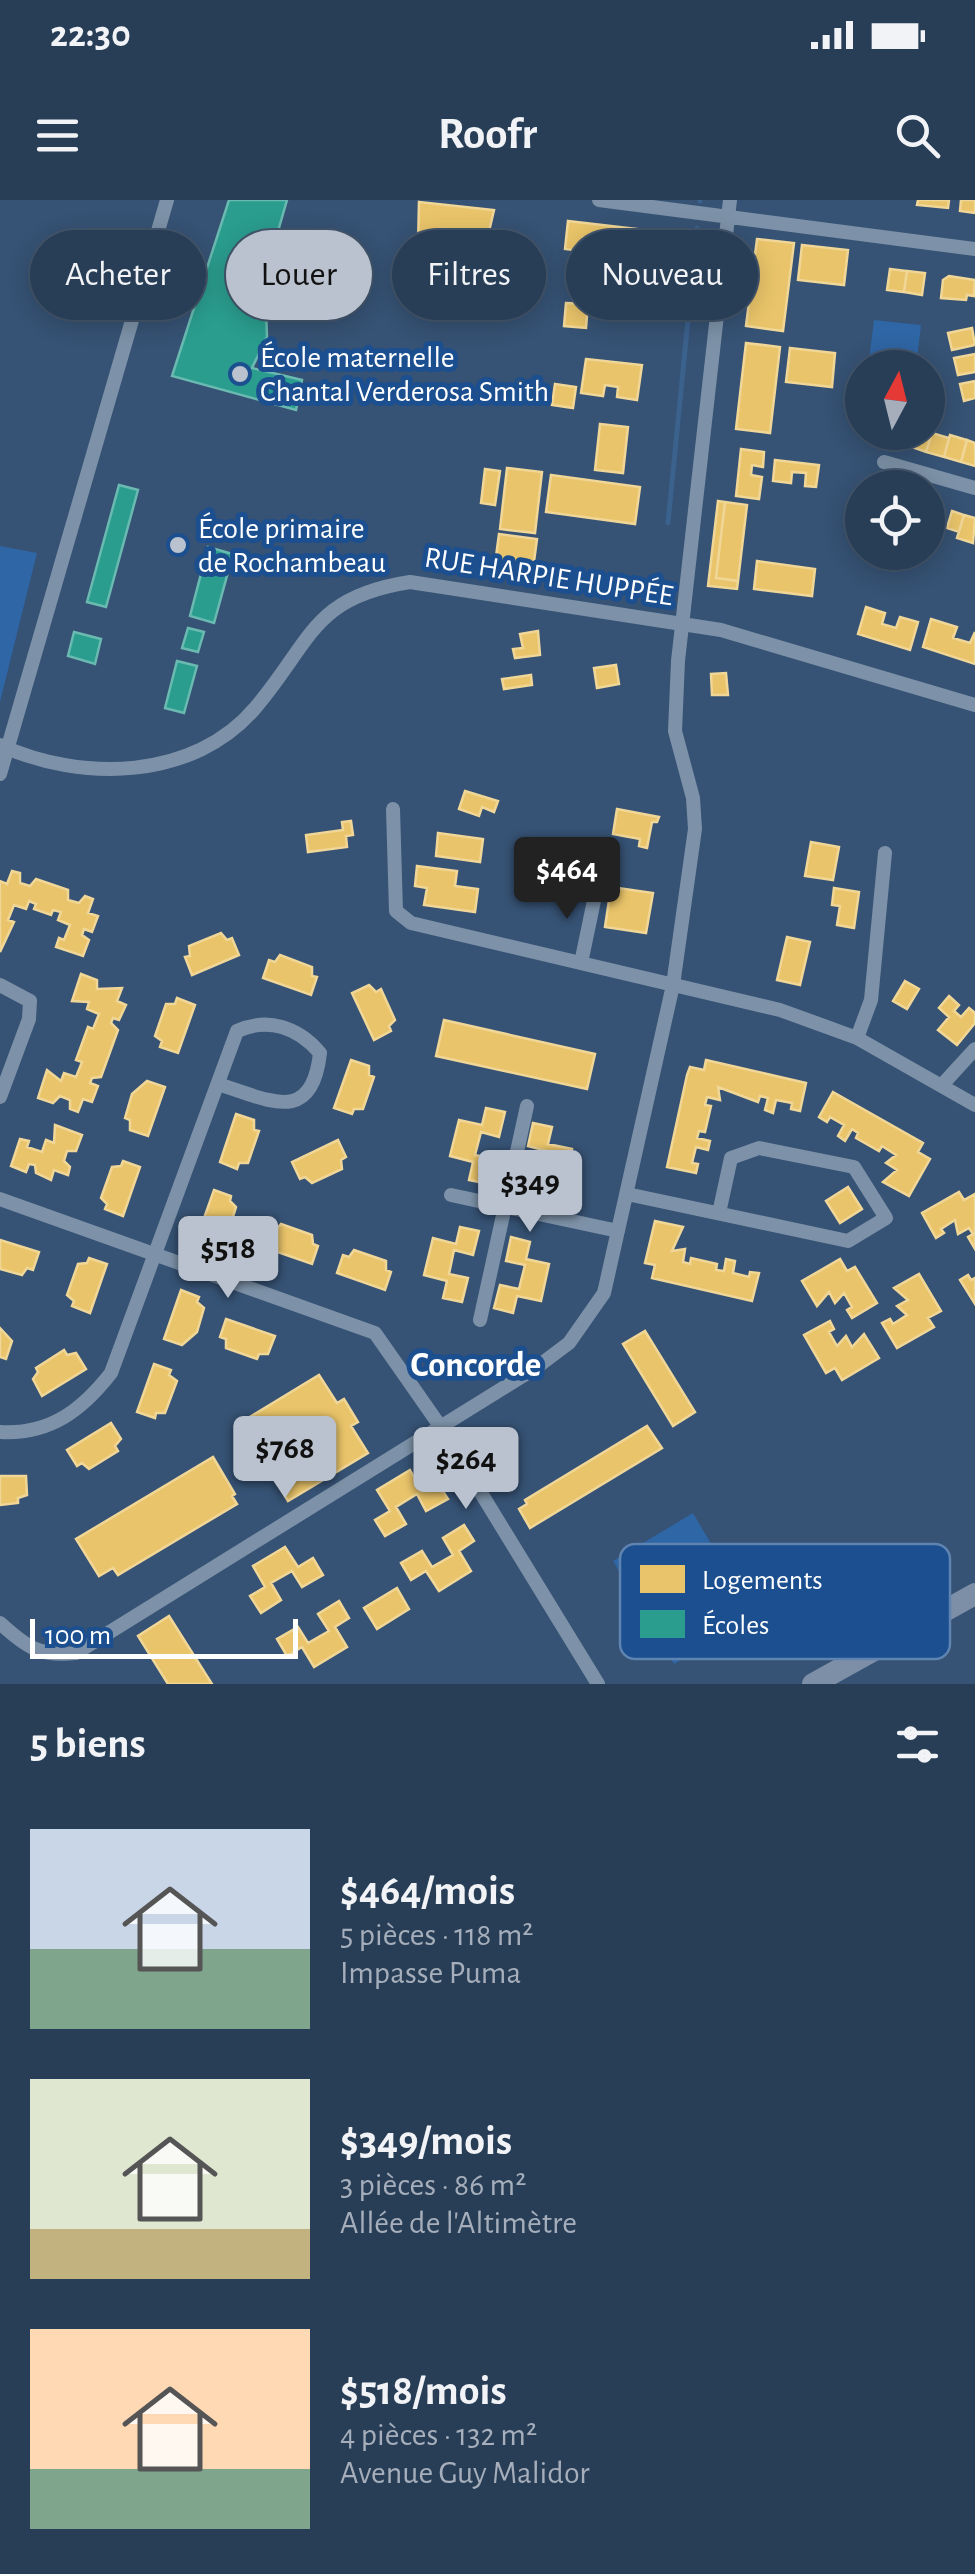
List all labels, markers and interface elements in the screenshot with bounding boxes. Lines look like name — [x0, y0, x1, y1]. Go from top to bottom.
text: 22:30 — [50, 16, 131, 54]
icon: menu — [30, 108, 85, 163]
icon: search — [890, 108, 945, 163]
text: Roofr — [438, 112, 537, 157]
chip: Acheter — [30, 230, 206, 320]
chip: Louer — [226, 230, 372, 320]
chip: Filtres — [392, 230, 546, 320]
chip: Nouveau — [566, 230, 758, 320]
place label: École maternelle Chantal Verderosa Smith — [260, 341, 549, 407]
north arrow — [845, 350, 945, 450]
map controls — [845, 350, 945, 570]
marker: École maternelle Chantal Verderosa Smith — [229, 363, 251, 385]
button: locate — [845, 470, 945, 570]
place label: École primaire de Rochambeau — [198, 512, 386, 578]
marker: École primaire de Rochambeau — [167, 534, 189, 556]
street label: RUE HARPIE HUPPÉE — [422, 541, 676, 611]
pin: $464 — [508, 837, 626, 922]
text: $464 — [536, 853, 598, 885]
pin: $349 — [471, 1150, 589, 1235]
text: $349 — [500, 1166, 560, 1198]
pin: $518 — [169, 1216, 287, 1301]
text: $518 — [200, 1232, 256, 1264]
district label: Concorde — [411, 1348, 541, 1383]
pin: $768 — [226, 1416, 344, 1501]
pin: $264 — [407, 1427, 525, 1512]
text: $768 — [255, 1432, 315, 1464]
text: $264 — [435, 1443, 497, 1475]
legend — [620, 1544, 950, 1659]
text: Logements — [702, 1567, 823, 1595]
text: Écoles — [702, 1609, 769, 1640]
scale bar — [30, 1614, 298, 1658]
text: 100 m — [45, 1622, 111, 1650]
icon: filters — [890, 1717, 945, 1772]
text: 5 biens — [30, 1723, 146, 1765]
icon: home — [110, 1869, 230, 1989]
text: $464/mois — [340, 1870, 515, 1912]
text: 5 pièces · 118 m² — [340, 1919, 533, 1951]
text: Impasse Puma — [340, 1957, 521, 1989]
icon: home — [110, 2119, 230, 2239]
text: $349/mois — [340, 2120, 512, 2162]
text: 3 pièces · 86 m² — [340, 2169, 526, 2201]
text: Allée de l'Altimètre — [340, 2207, 577, 2239]
icon: home — [110, 2369, 230, 2489]
text: $518/mois — [340, 2370, 507, 2412]
text: 4 pièces · 132 m² — [340, 2419, 537, 2451]
text: Avenue Guy Malidor — [340, 2457, 590, 2489]

